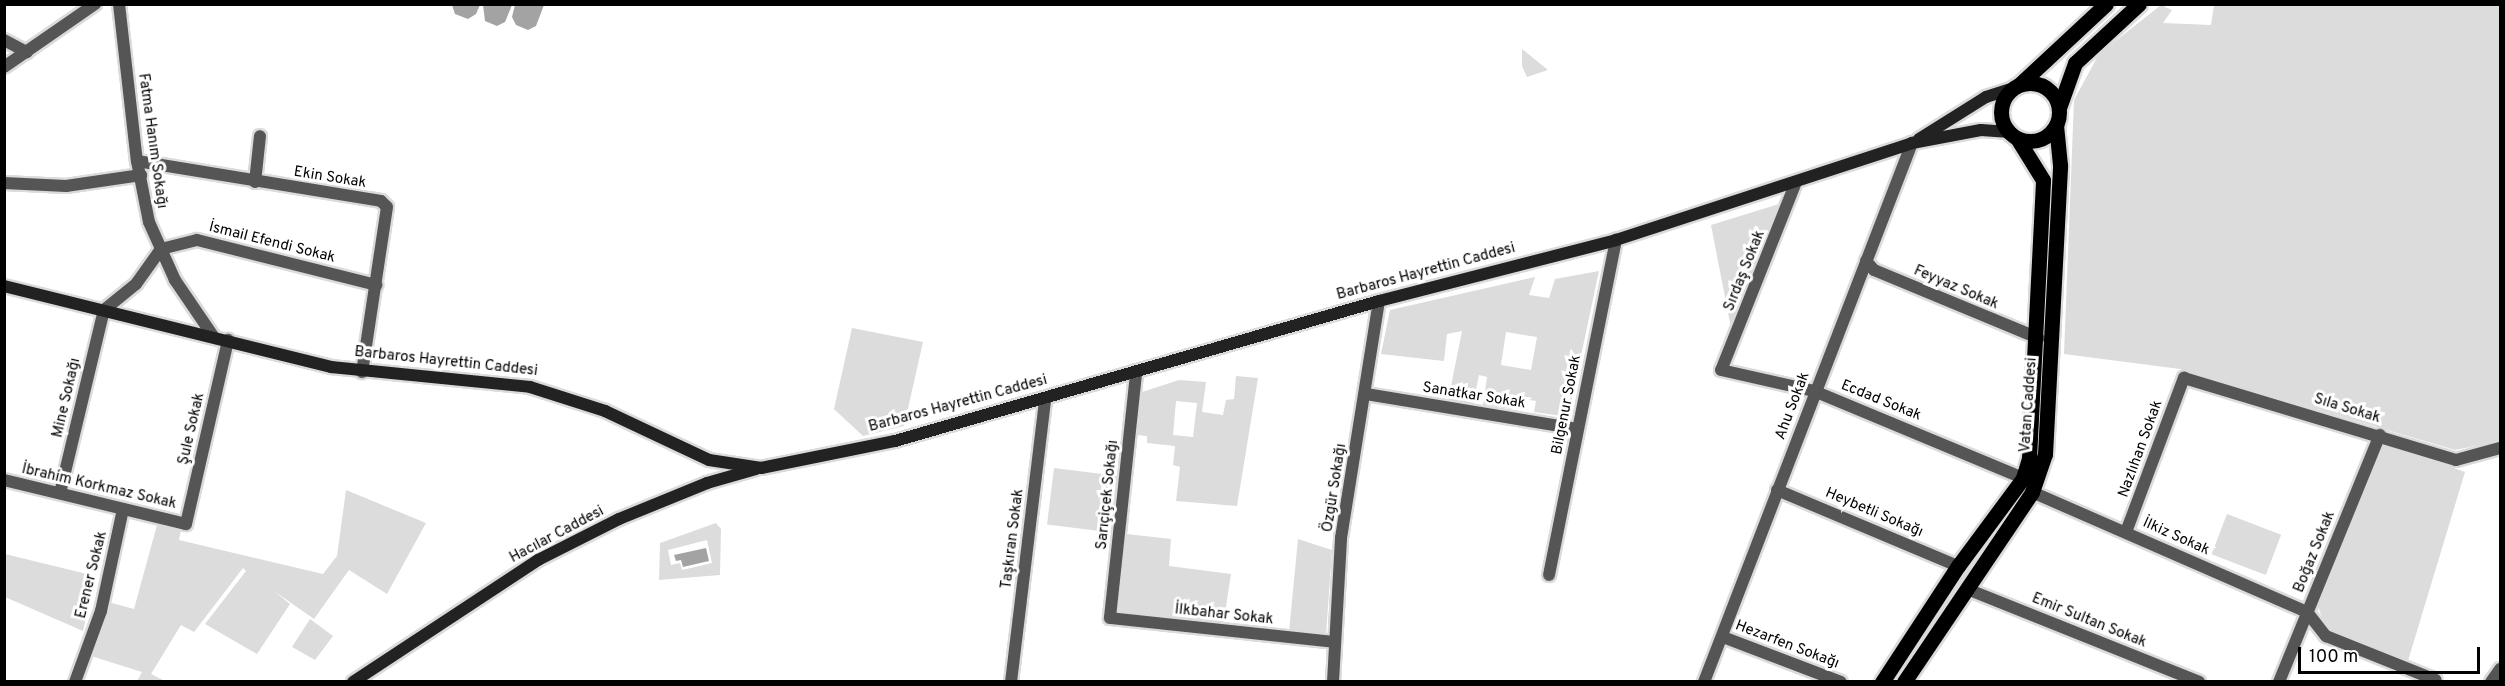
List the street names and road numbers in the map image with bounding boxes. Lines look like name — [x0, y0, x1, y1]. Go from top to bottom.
street label: Fatma Hanım Sokağı — [134, 72, 170, 210]
street label: Ekin Sokak — [292, 163, 368, 193]
street label: İsmail Efendi Sokak — [207, 219, 337, 267]
street label: Sırdaş Sokak — [1721, 228, 1769, 314]
street label: Barbaros Hayrettin Caddesi — [1335, 239, 1517, 305]
street label: Feyyaz Sokak — [1911, 262, 2001, 314]
street label: Barbaros Hayrettin Caddesi — [353, 343, 539, 381]
street label: Bilgenur Sokak — [1549, 354, 1585, 456]
street label: Mine Sokağı — [49, 356, 85, 440]
street label: Vatan Caddesi — [2017, 357, 2041, 453]
street label: Ahu Sokak — [1772, 370, 1814, 442]
street label: Barbaros Hayrettin Caddesi — [867, 371, 1049, 437]
street label: Ecdad Sokak — [1838, 377, 1924, 425]
street label: Sanatkar Sokak — [1421, 379, 1527, 413]
street label: Sıla Sokak — [2312, 390, 2382, 428]
street label: Şule Sokak — [175, 391, 209, 467]
street label: Nazlıhan Sokak — [2115, 398, 2167, 500]
street label: Sarıçiçek Sokağı — [1093, 439, 1123, 551]
street label: Özgür Sokağı — [1319, 442, 1351, 534]
street label: İbrahim Korkmaz Sokak — [20, 460, 178, 514]
street label: Heybetli Sokağı — [1822, 484, 1926, 542]
street label: Taşkıran Sokak — [998, 488, 1028, 590]
street label: Hacılar Caddesi — [507, 503, 607, 567]
street label: Boğaz Sokak — [2290, 508, 2340, 596]
street label: İlkiz Sokak — [2140, 514, 2212, 560]
street label: Erener Sokak — [72, 529, 112, 621]
street label: Emir Sultan Sokak — [2029, 590, 2149, 652]
street label: İlkbahar Sokak — [1174, 601, 1274, 629]
street label: Hezarfen Sokağı — [1732, 617, 1842, 673]

